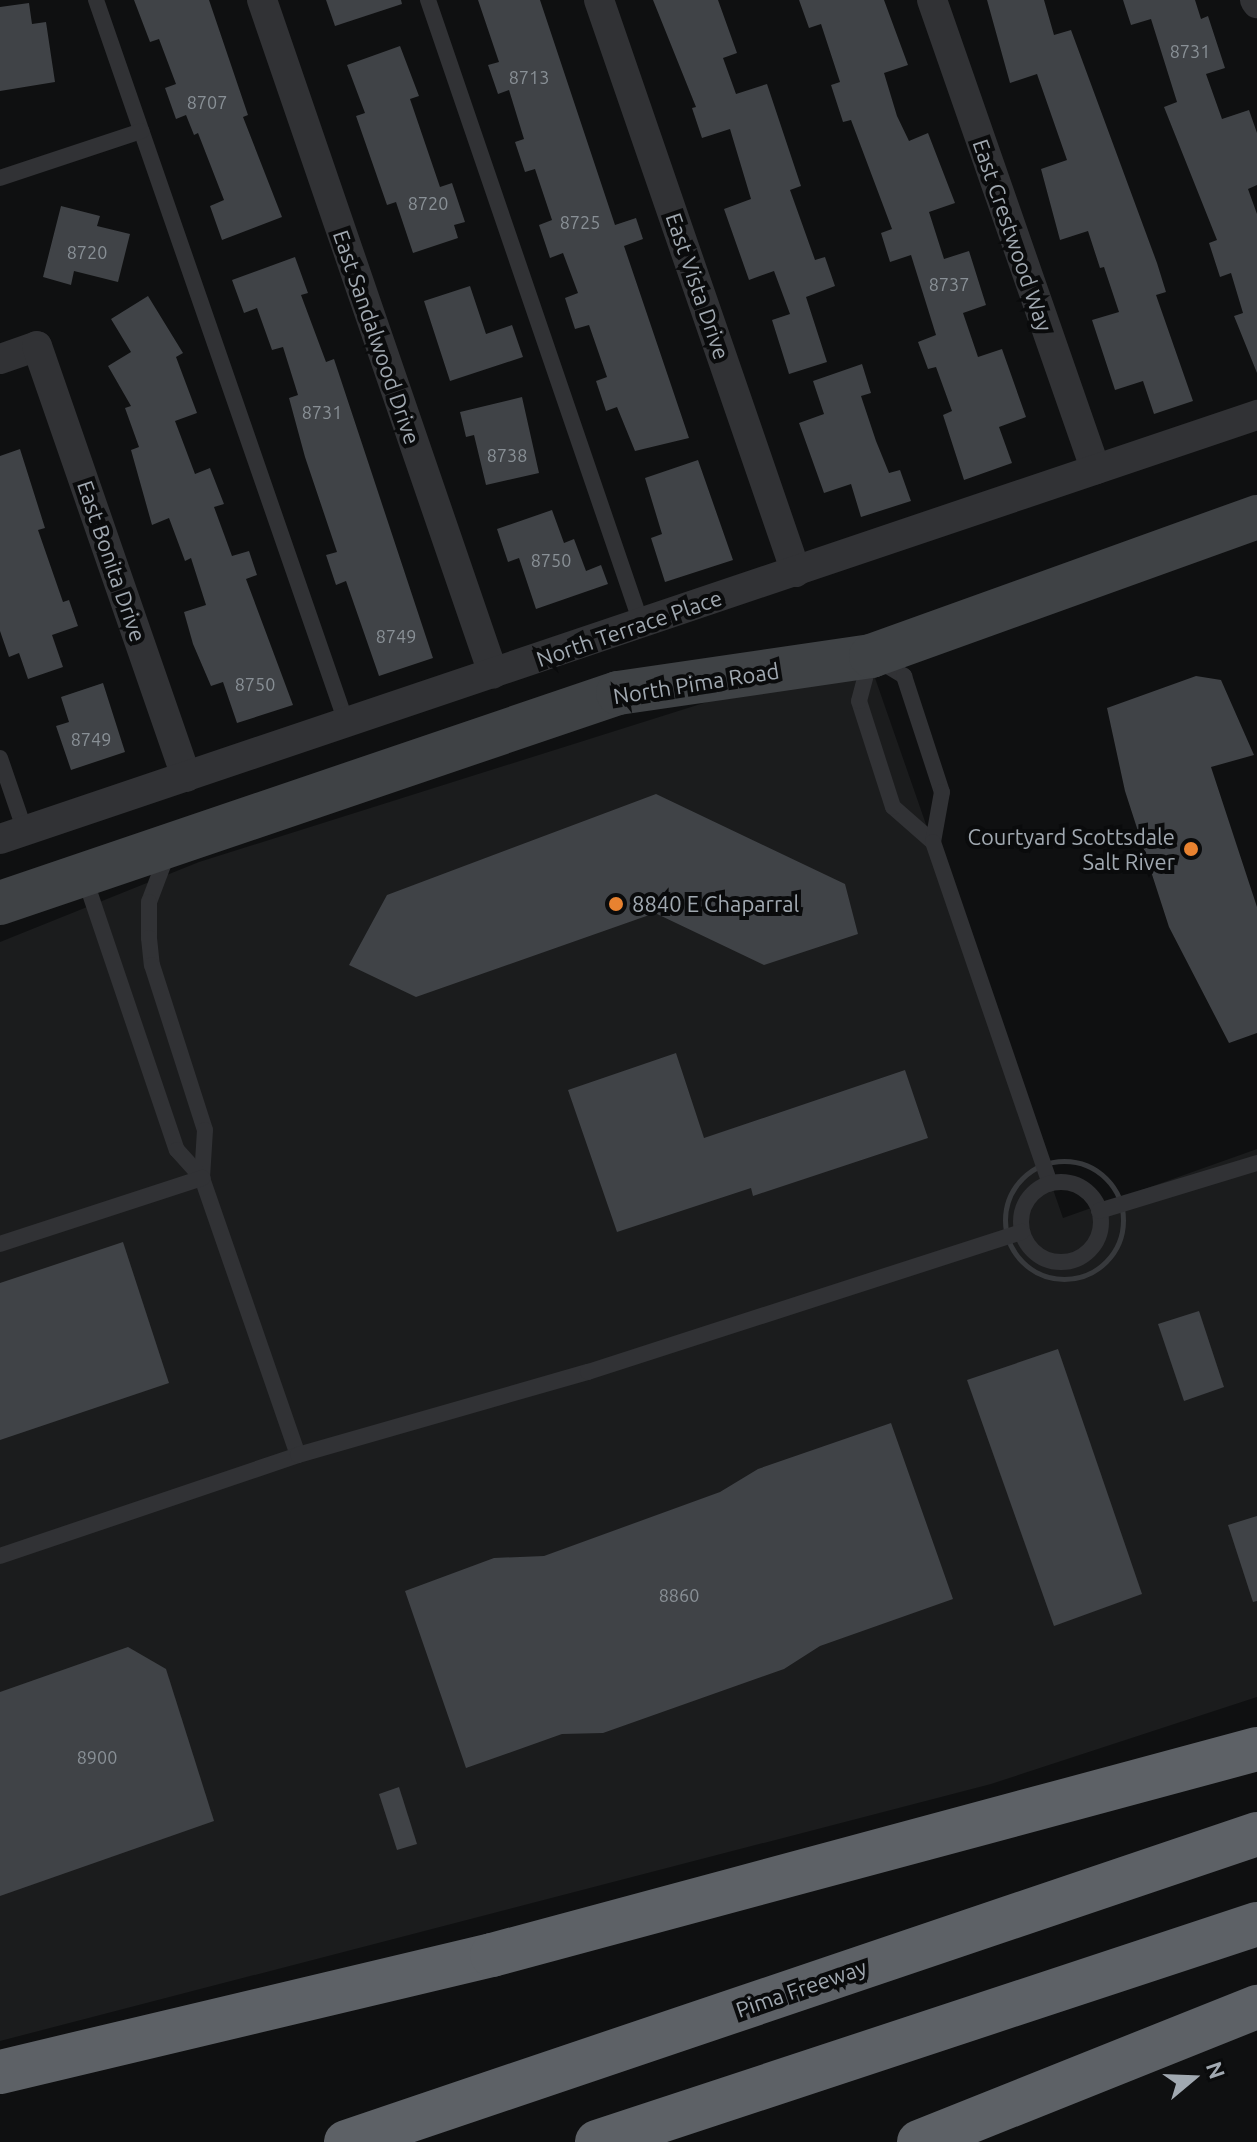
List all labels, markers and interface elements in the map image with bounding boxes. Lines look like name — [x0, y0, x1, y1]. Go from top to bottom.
house number: 8731 — [1170, 40, 1210, 62]
house number: 8713 — [509, 66, 549, 88]
house number: 8707 — [187, 91, 227, 113]
street label: East Crestwood Way — [968, 135, 1058, 335]
house number: 8720 — [408, 192, 448, 214]
street label: East Vista Drive — [661, 209, 735, 363]
house number: 8725 — [560, 211, 600, 233]
street label: East Sandalwood Drive — [328, 226, 426, 448]
house number: 8720 — [67, 241, 107, 263]
house number: 8737 — [929, 273, 969, 295]
house number: 8731 — [302, 401, 342, 423]
house number: 8738 — [487, 444, 527, 466]
street label: East Bonita Drive — [72, 477, 152, 645]
house number: 8750 — [531, 549, 571, 571]
street label: North Terrace Place — [533, 584, 725, 672]
house number: 8749 — [376, 625, 416, 647]
street label: North Pima Road — [611, 657, 781, 709]
house number: 8750 — [235, 673, 275, 695]
house number: 8749 — [71, 728, 111, 750]
place label: Courtyard Scottsdale Salt River — [967, 823, 1175, 874]
marker: Courtyard Scottsdale Salt River — [1182, 840, 1200, 858]
place label: 8840 E Chaparral — [632, 891, 799, 917]
marker: 8840 E Chaparral — [607, 895, 625, 913]
house number: 8860 — [659, 1584, 699, 1606]
house number: 8900 — [77, 1746, 117, 1768]
street label: Pima Freeway — [732, 1953, 870, 2023]
north arrow — [1153, 2038, 1233, 2118]
text: N — [1202, 2058, 1231, 2082]

